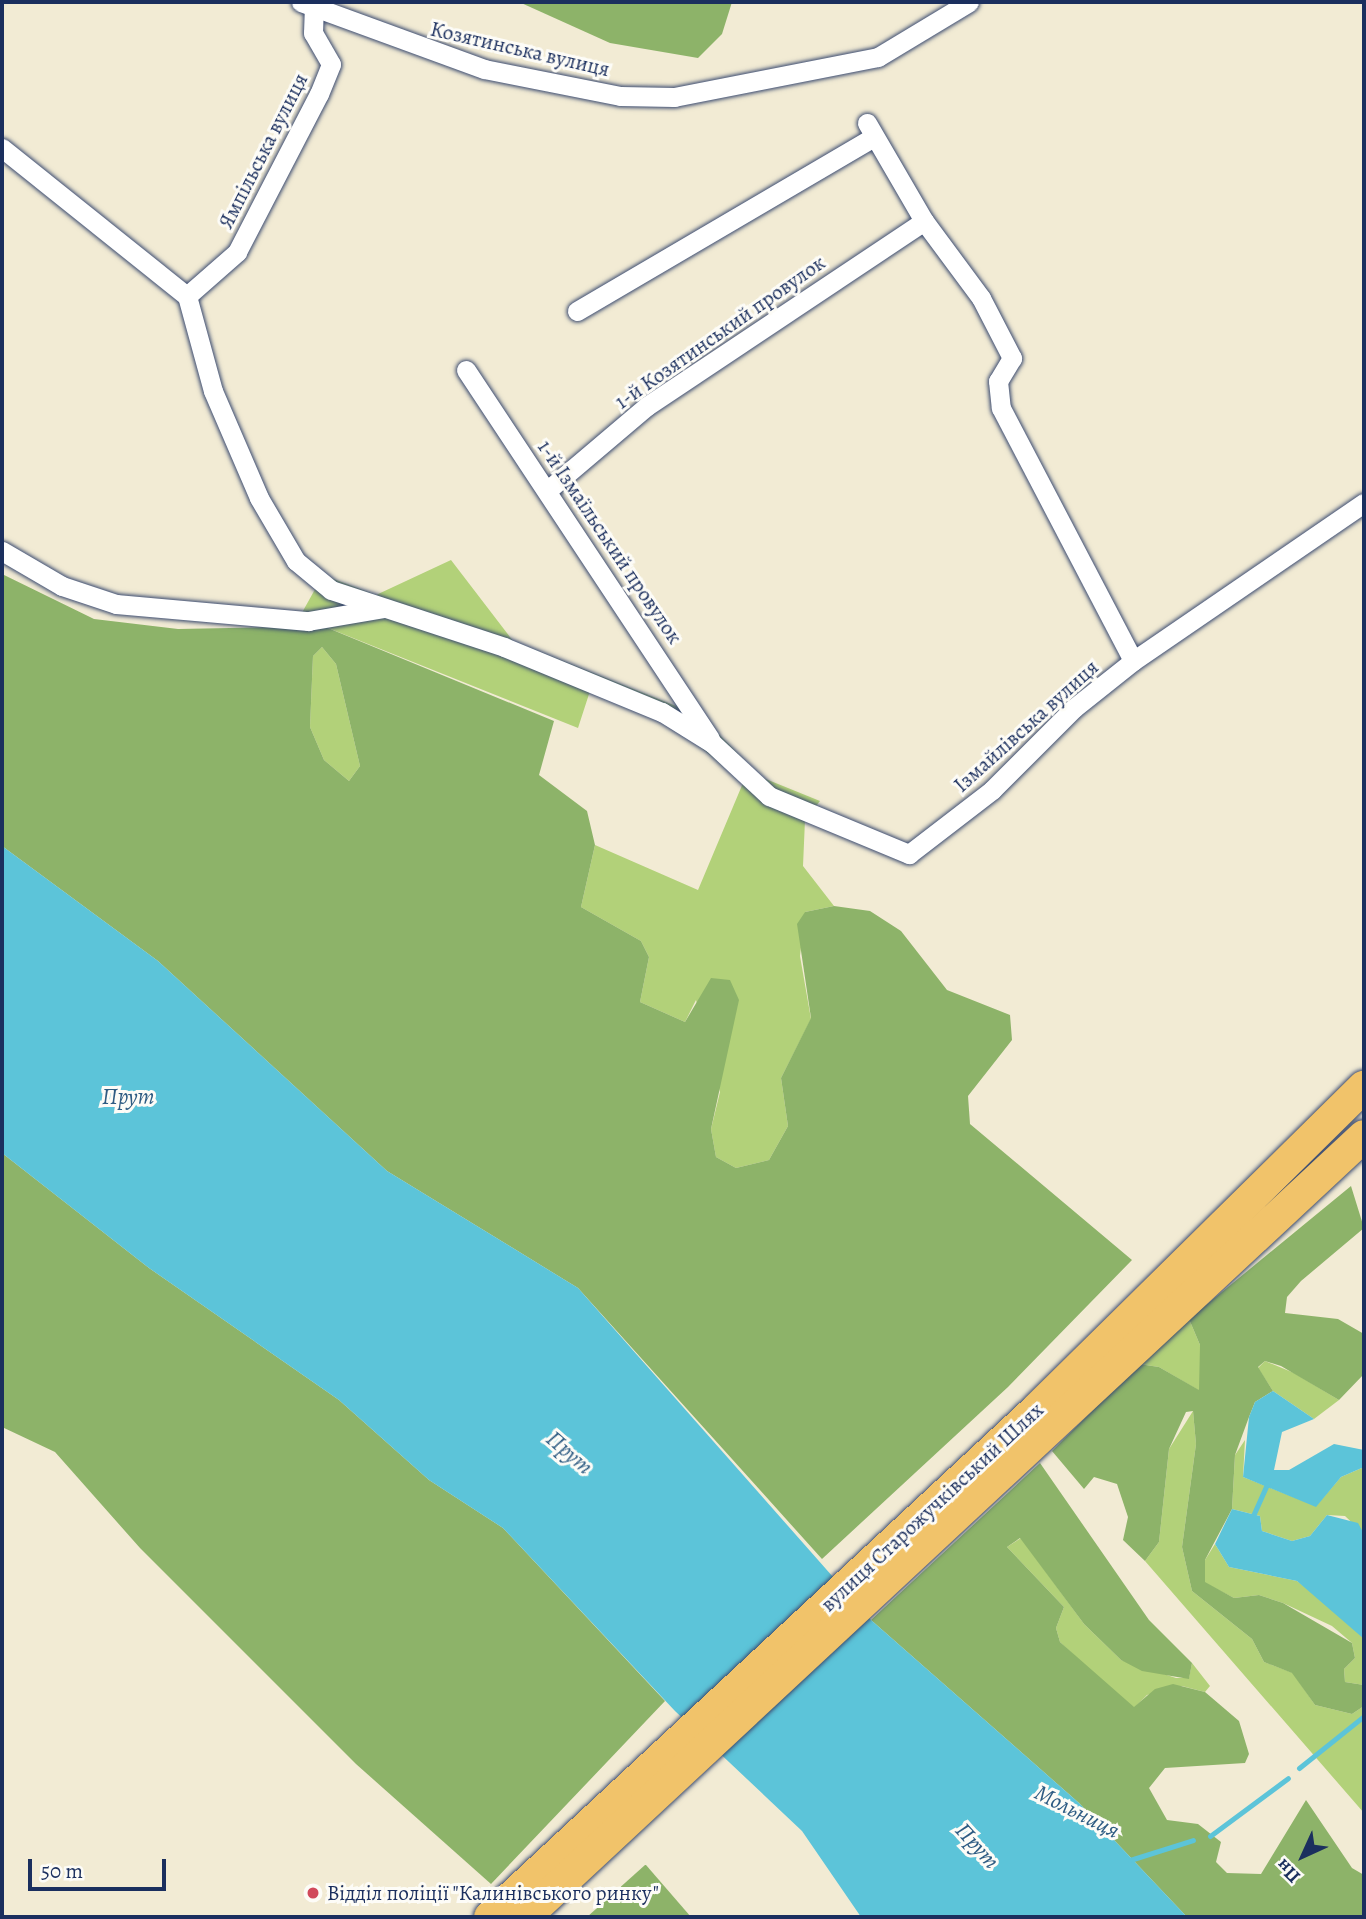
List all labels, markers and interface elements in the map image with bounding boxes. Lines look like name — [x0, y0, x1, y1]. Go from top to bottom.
street label: Козятинська вулиця — [428, 16, 612, 82]
street label: Ямпільська вулиця — [213, 69, 313, 233]
street label: 1-й Козятинський провулок — [610, 250, 830, 414]
street label: 1-й Ізмаїльський провулок — [532, 435, 688, 649]
street label: Ізмайлівська вулиця — [949, 655, 1103, 797]
water label: Прут — [102, 1083, 154, 1111]
street label: вулиця Старожучківський Шлях — [816, 1397, 1048, 1617]
water label: Прут — [540, 1425, 598, 1481]
water label: Мольниця — [1030, 1779, 1124, 1845]
water label: Прут — [949, 1817, 1005, 1875]
north arrow — [1268, 1821, 1338, 1891]
scale bar — [32, 1846, 170, 1890]
text: Пн — [1270, 1853, 1306, 1889]
text: 50 m — [41, 1857, 83, 1885]
place label: Відділ поліції "Калинівського ринку" — [327, 1880, 659, 1906]
marker: Відділ поліції "Калинівського ринку" — [305, 1885, 321, 1901]

